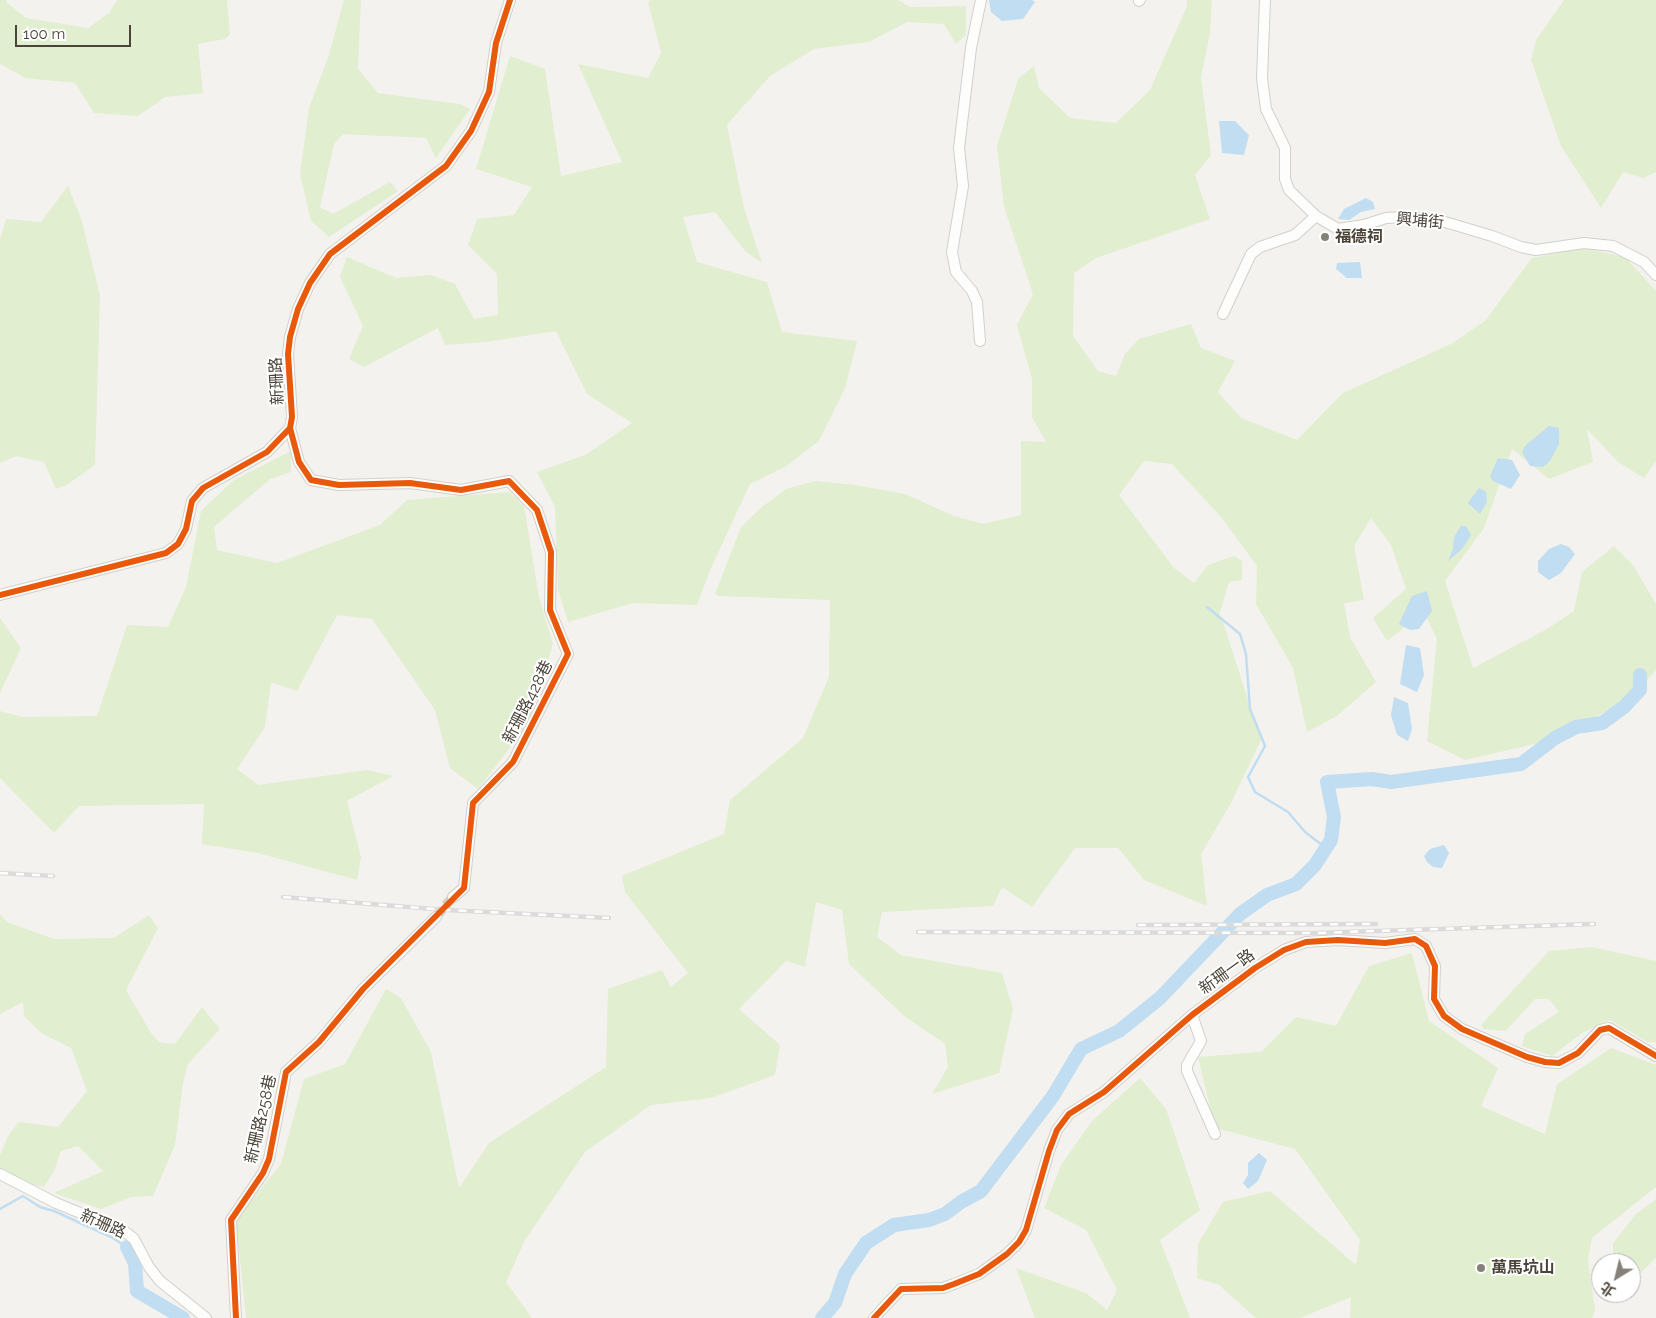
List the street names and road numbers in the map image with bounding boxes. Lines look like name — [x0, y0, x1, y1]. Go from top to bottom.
street label: 興埔街 — [1395, 209, 1445, 233]
street label: 新珊路 — [266, 357, 288, 405]
street label: 新珊路428巷 — [499, 657, 557, 747]
street label: 新珊一路 — [1195, 945, 1259, 999]
street label: 新珊路258巷 — [241, 1073, 281, 1165]
street label: 新珊路 — [77, 1205, 129, 1243]

